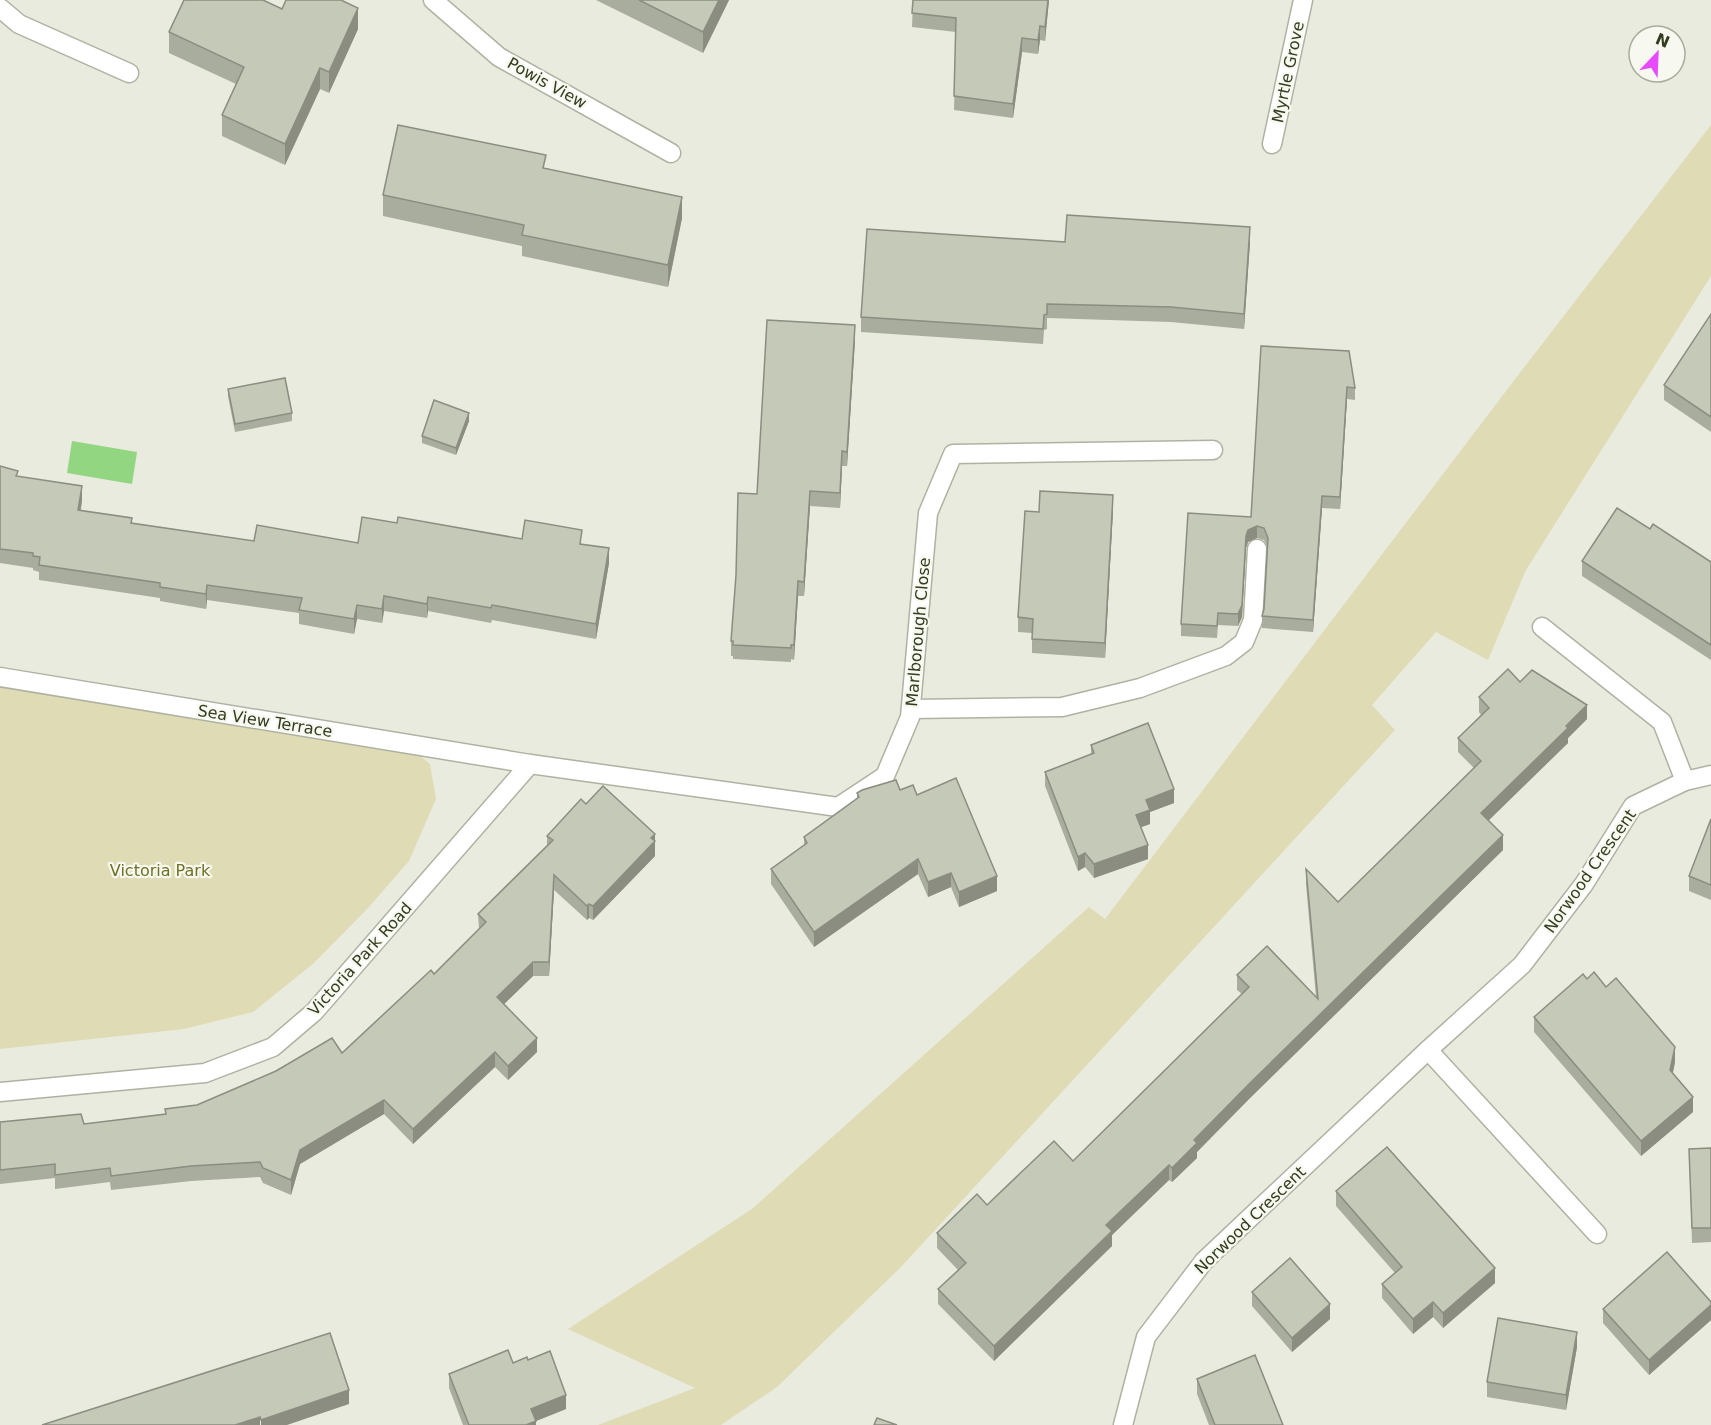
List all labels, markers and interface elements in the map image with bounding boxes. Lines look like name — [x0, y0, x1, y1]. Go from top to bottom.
street label: Myrtle Grove — [1268, 20, 1308, 124]
north arrow — [1627, 24, 1687, 84]
text: N — [1653, 29, 1673, 52]
street label: Powis View — [504, 53, 590, 113]
street label: Marlborough Close — [902, 557, 934, 707]
street label: Sea View Terrace — [196, 701, 334, 741]
street label: Norwood Crescent — [1540, 805, 1640, 937]
park label: Victoria Park — [110, 861, 211, 880]
street label: Victoria Park Road — [304, 899, 416, 1019]
street label: Norwood Crescent — [1191, 1162, 1309, 1278]

